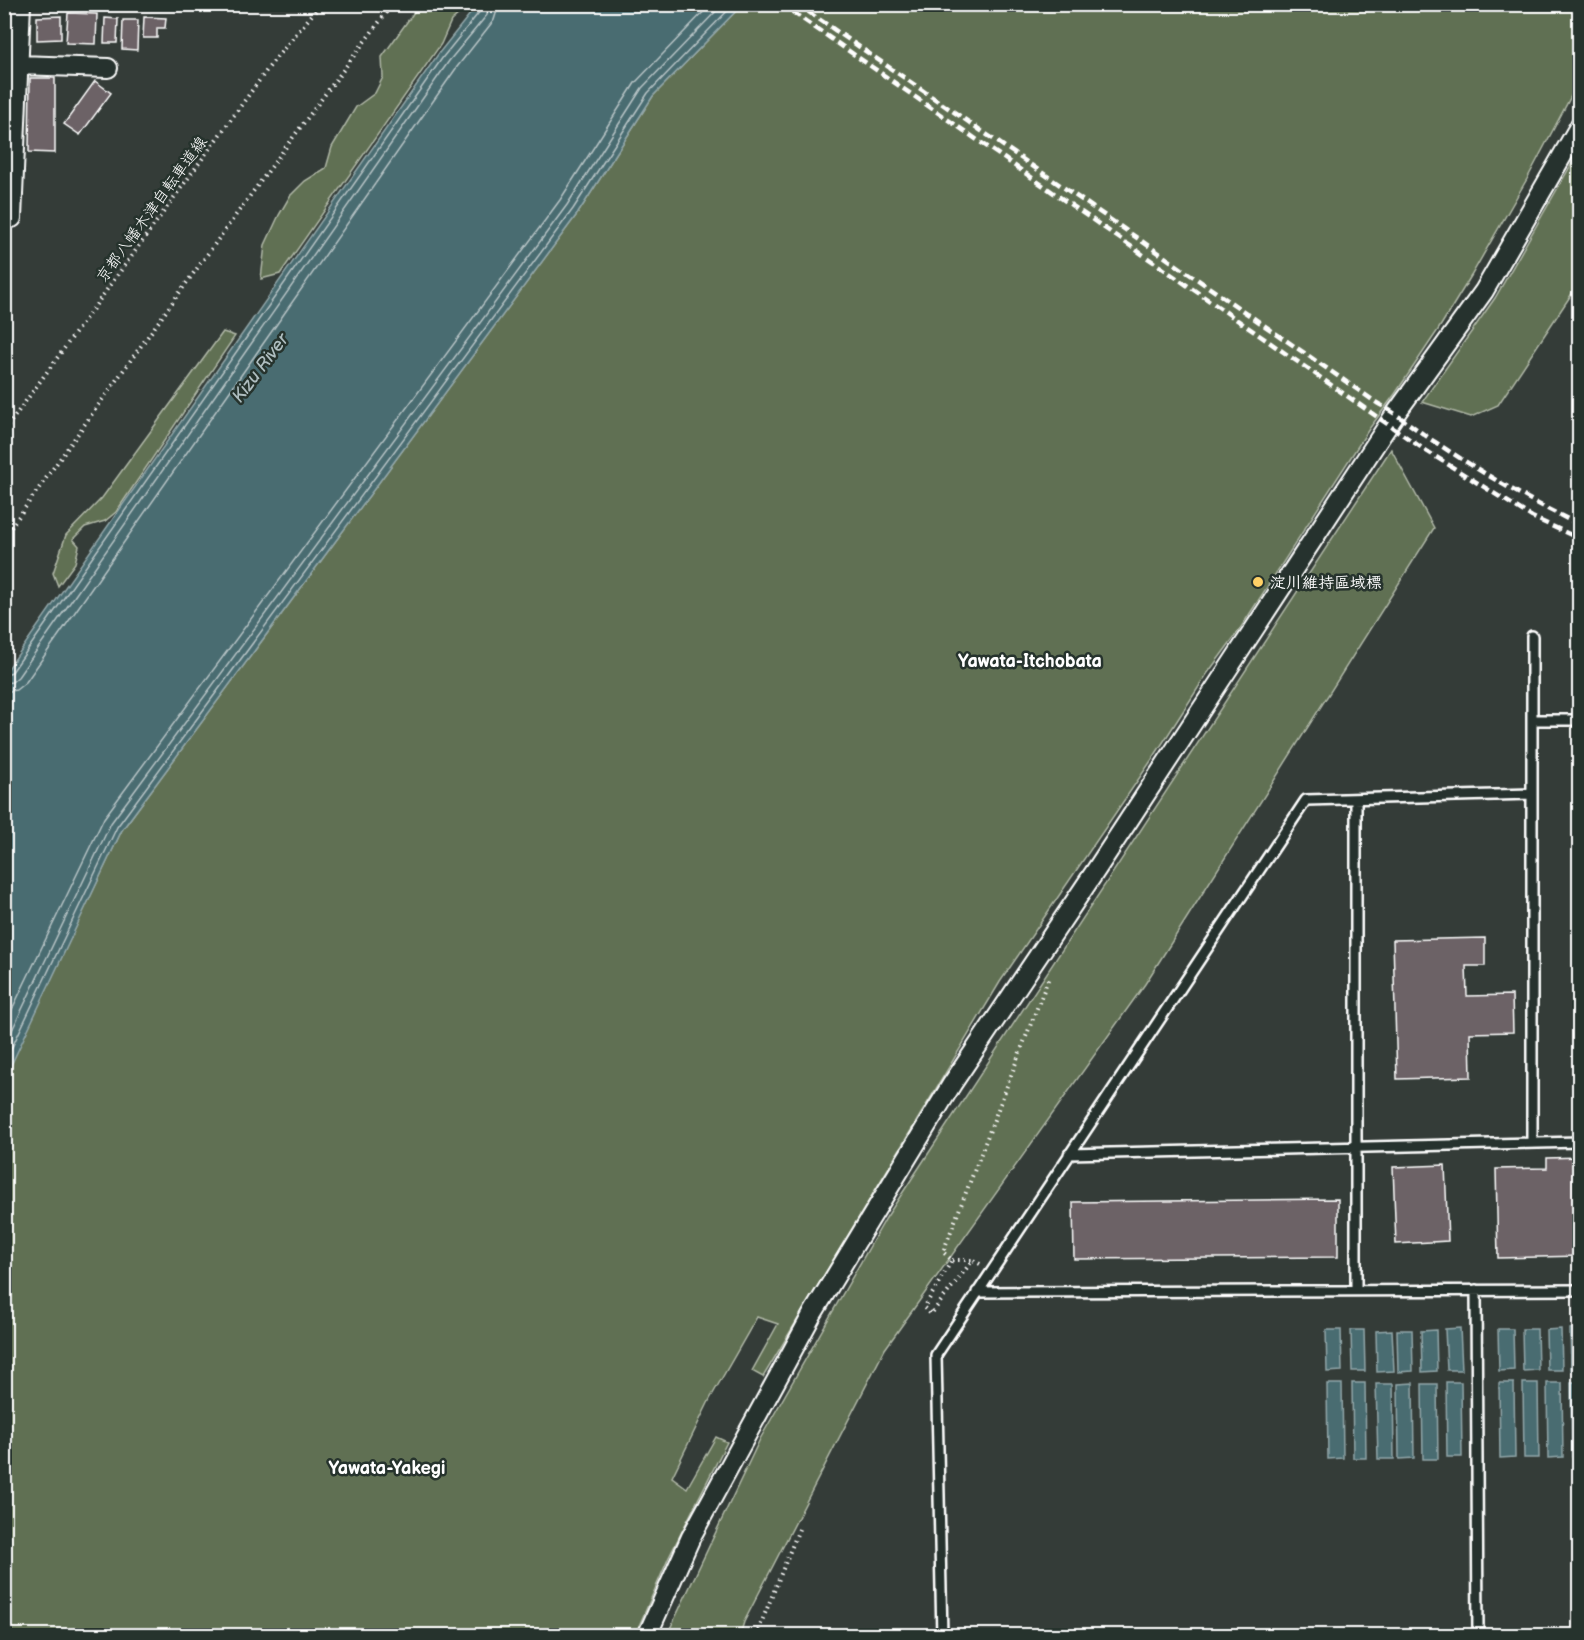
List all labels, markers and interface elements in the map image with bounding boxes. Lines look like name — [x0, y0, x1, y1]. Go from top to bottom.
street label: 京都八幡木津自転車道線 — [93, 133, 212, 287]
water label: Kizu River — [228, 329, 294, 407]
place label: 淀川維持區域標 — [1270, 574, 1382, 593]
marker: 淀川維持區域標 — [1251, 575, 1265, 589]
district label: Yawata-Itchobata — [958, 651, 1102, 672]
district label: Yawata-Yakegi — [329, 1458, 445, 1479]

